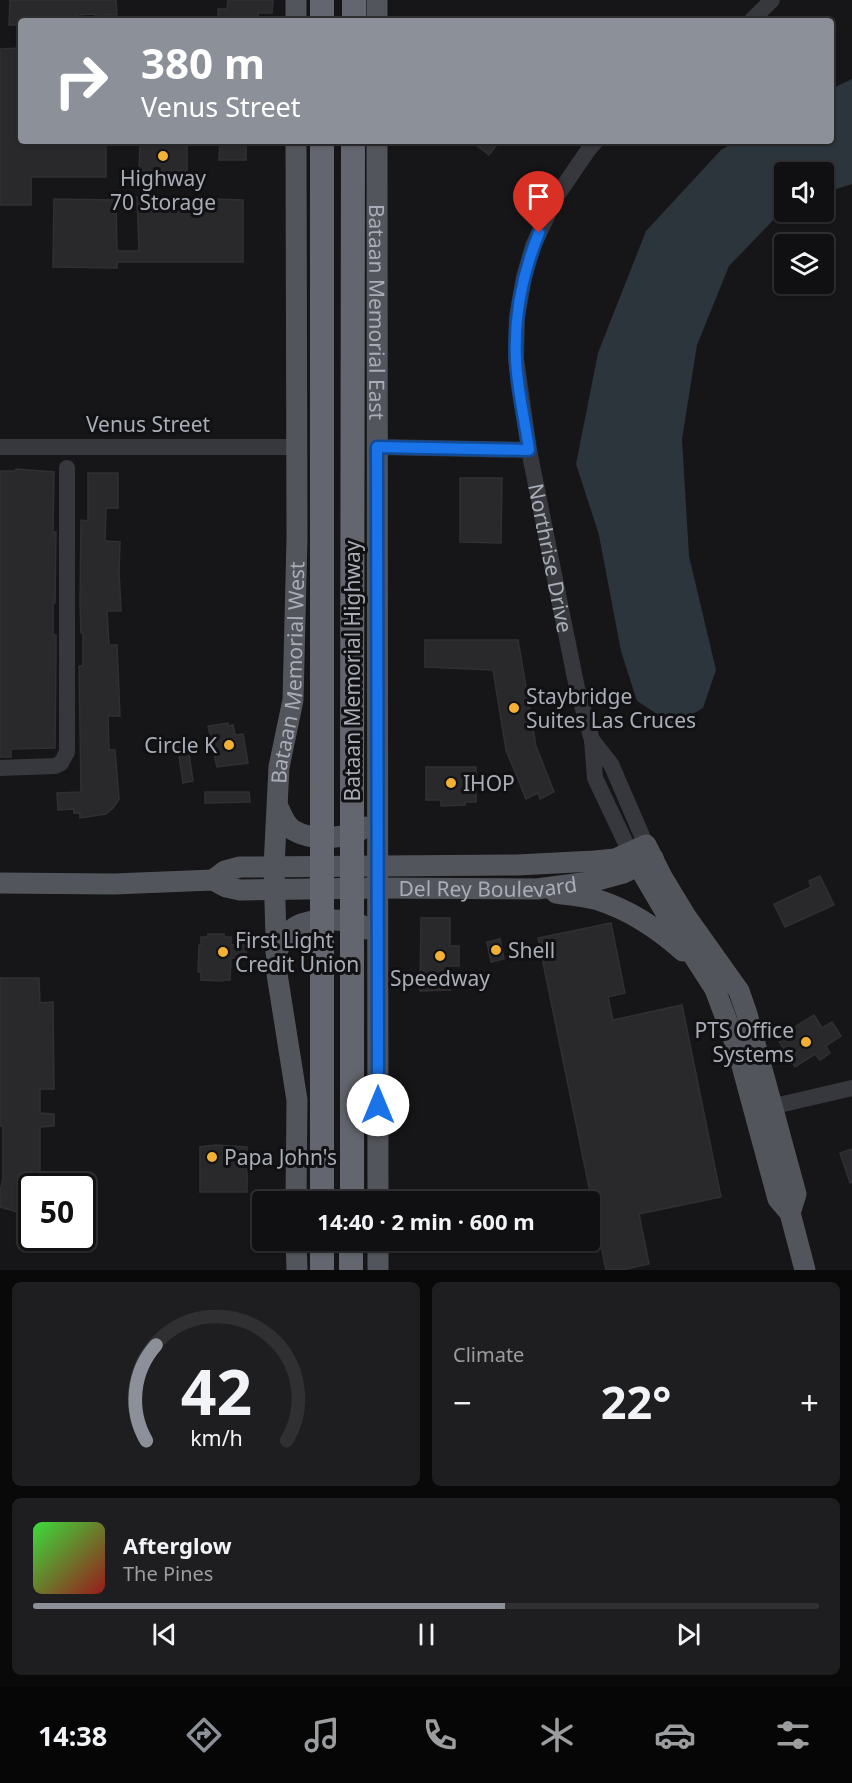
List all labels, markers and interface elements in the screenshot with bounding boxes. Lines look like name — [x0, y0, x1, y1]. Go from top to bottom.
text: 380 m — [141, 34, 265, 91]
icon: right — [42, 42, 120, 120]
text: Venus Street — [141, 88, 301, 125]
marker: Highway 70 Storage — [156, 149, 170, 163]
map controls — [774, 162, 834, 294]
button: sound — [774, 162, 834, 222]
place label: Highway 70 Storage — [110, 164, 216, 216]
pin — [513, 171, 564, 233]
icon: arrive — [522, 180, 555, 213]
street label: Bataan Memorial East — [363, 204, 391, 421]
button: layers — [774, 234, 834, 294]
street label: Venus Street — [86, 410, 210, 438]
street label: Northrise Drive — [522, 481, 579, 635]
street label: Bataan Memorial Highway — [338, 540, 366, 801]
street label: Bataan Memorial West — [264, 561, 310, 784]
place label: Staybridge Suites Las Cruces — [526, 682, 696, 734]
marker: Staybridge Suites Las Cruces — [507, 701, 521, 715]
place label: Circle K — [144, 731, 217, 759]
marker: Circle K — [222, 738, 236, 752]
place label: IHOP — [463, 769, 515, 797]
marker: IHOP — [444, 776, 458, 790]
street label: Del Rey Boulevard — [398, 870, 579, 903]
place label: First Light Credit Union — [235, 926, 359, 978]
place label: Shell — [508, 936, 555, 964]
marker: Shell — [489, 943, 503, 957]
marker: First Light Credit Union — [216, 945, 230, 959]
marker: Speedway — [433, 949, 447, 963]
place label: Speedway — [390, 964, 490, 992]
place label: PTS Office Systems — [694, 1016, 794, 1068]
marker: PTS Office Systems — [799, 1035, 813, 1049]
position arrow — [346, 1073, 410, 1137]
place label: Papa John's — [224, 1143, 337, 1171]
marker: Papa John's — [205, 1150, 219, 1164]
speed limit sign: 50 — [18, 1173, 96, 1251]
text: 14:40 · 2 min · 600 m — [317, 1206, 535, 1236]
text: Climate — [453, 1341, 524, 1368]
text: 42 — [180, 1348, 252, 1433]
text: 22° — [601, 1371, 671, 1432]
text: − — [453, 1380, 472, 1425]
text: + — [800, 1380, 819, 1425]
text: km/h — [190, 1423, 242, 1452]
text: Afterglow — [123, 1530, 232, 1560]
text: The Pines — [123, 1560, 213, 1587]
icon: previous — [148, 1618, 181, 1651]
icon: pause — [410, 1618, 443, 1651]
icon: next — [672, 1618, 705, 1651]
icon: directions — [183, 1714, 225, 1756]
icon: music — [301, 1714, 343, 1756]
icon: phone — [419, 1714, 461, 1756]
icon: climate — [536, 1714, 578, 1756]
icon: car — [654, 1714, 696, 1756]
icon: filters — [772, 1714, 814, 1756]
text: 14:38 — [38, 1717, 107, 1754]

